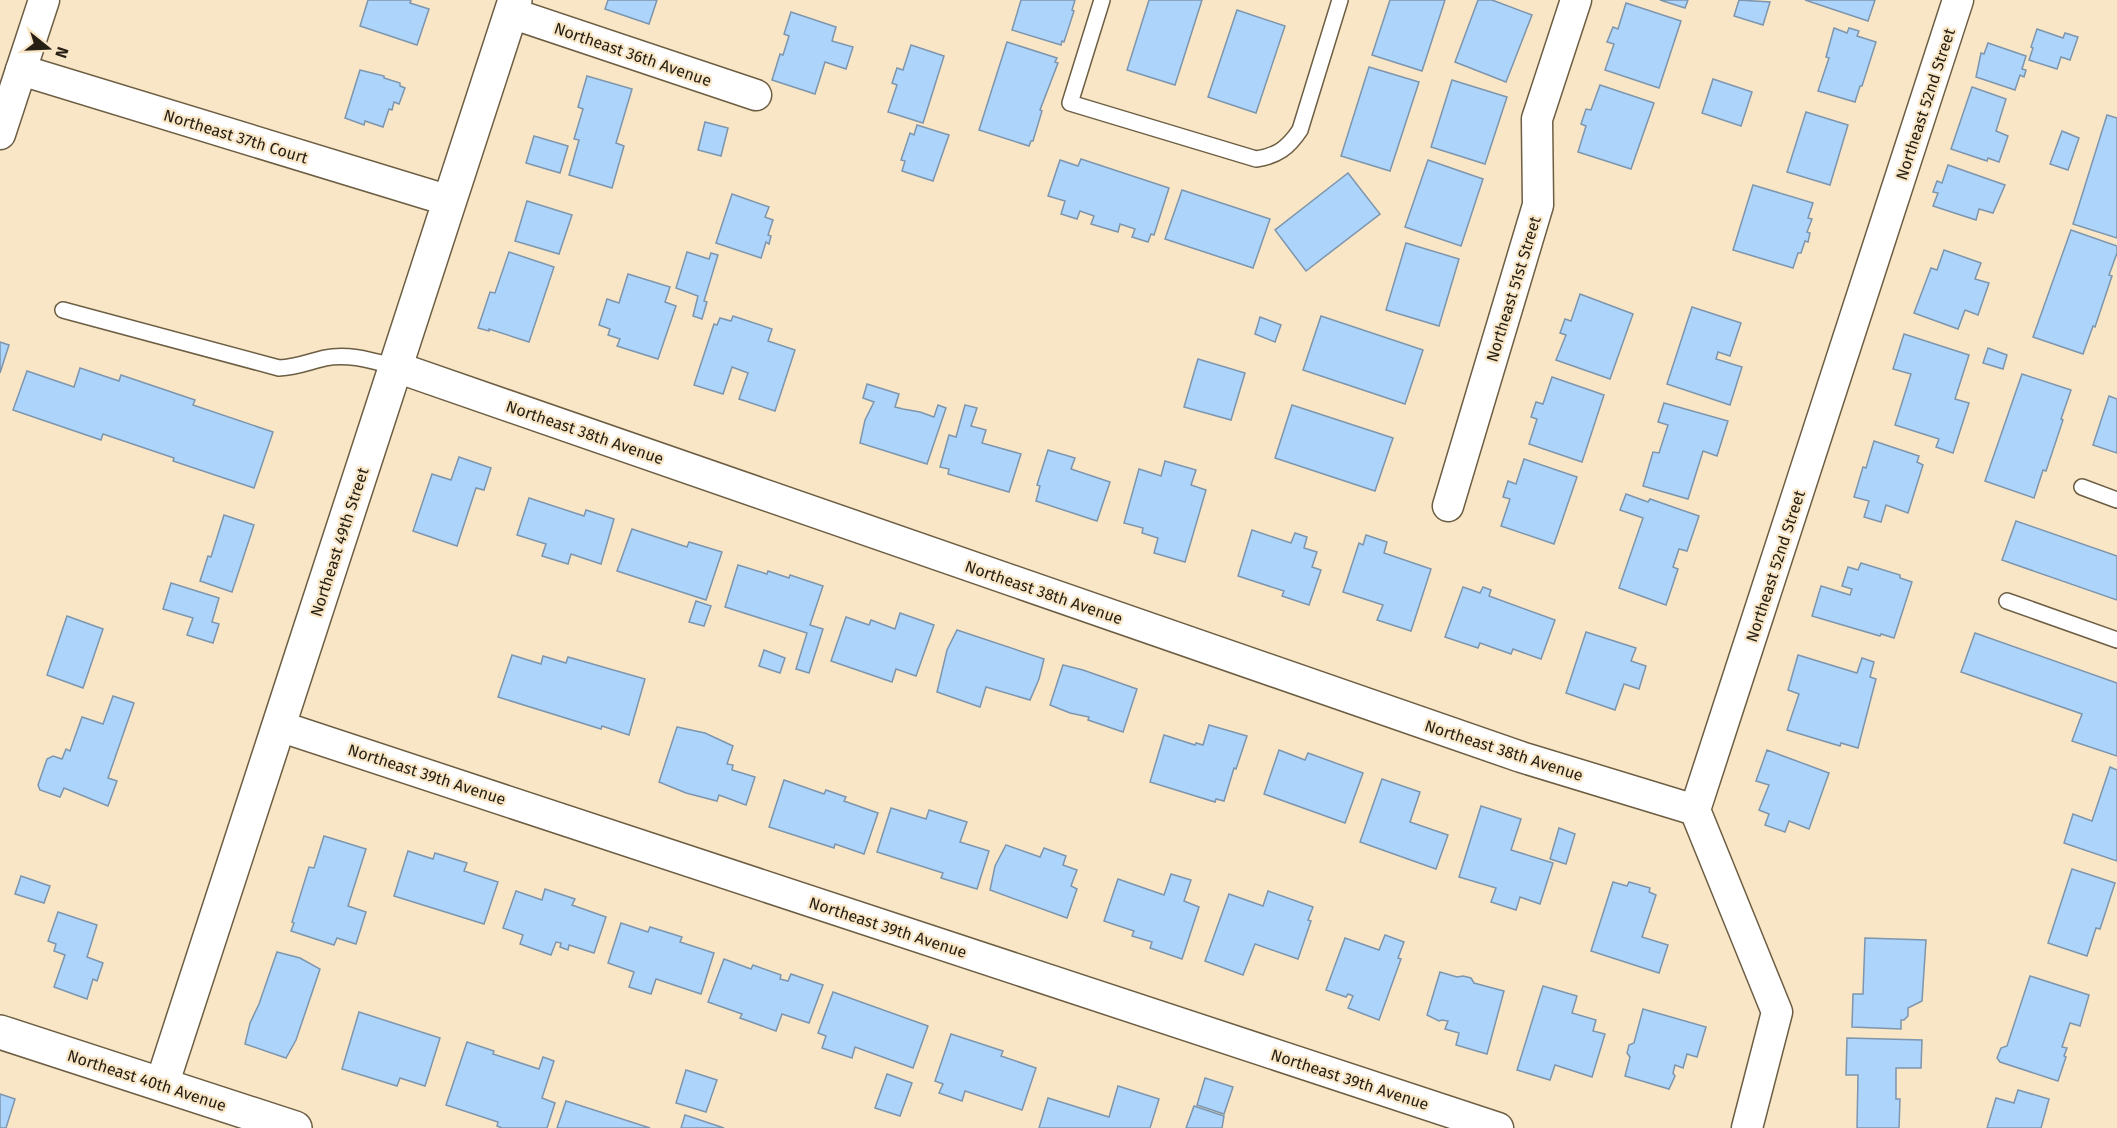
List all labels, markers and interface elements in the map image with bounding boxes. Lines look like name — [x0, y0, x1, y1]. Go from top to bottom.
north arrow — [18, 18, 78, 78]
street label: Northeast 36th Avenue — [552, 19, 714, 90]
street label: Northeast 52nd Street — [1892, 26, 1959, 182]
text: N — [51, 45, 72, 60]
street label: Northeast 37th Court — [161, 105, 310, 168]
street label: Northeast 51st Street — [1482, 214, 1545, 364]
street label: Northeast 38th Avenue — [504, 397, 666, 468]
street label: Northeast 49th Street — [306, 465, 373, 619]
street label: Northeast 52nd Street — [1742, 488, 1809, 644]
street label: Northeast 38th Avenue — [963, 557, 1125, 628]
street label: Northeast 38th Avenue — [1422, 716, 1585, 785]
street label: Northeast 39th Avenue — [345, 740, 508, 809]
street label: Northeast 39th Avenue — [806, 893, 969, 962]
street label: Northeast 39th Avenue — [1268, 1045, 1431, 1114]
street label: Northeast 40th Avenue — [65, 1046, 229, 1115]

